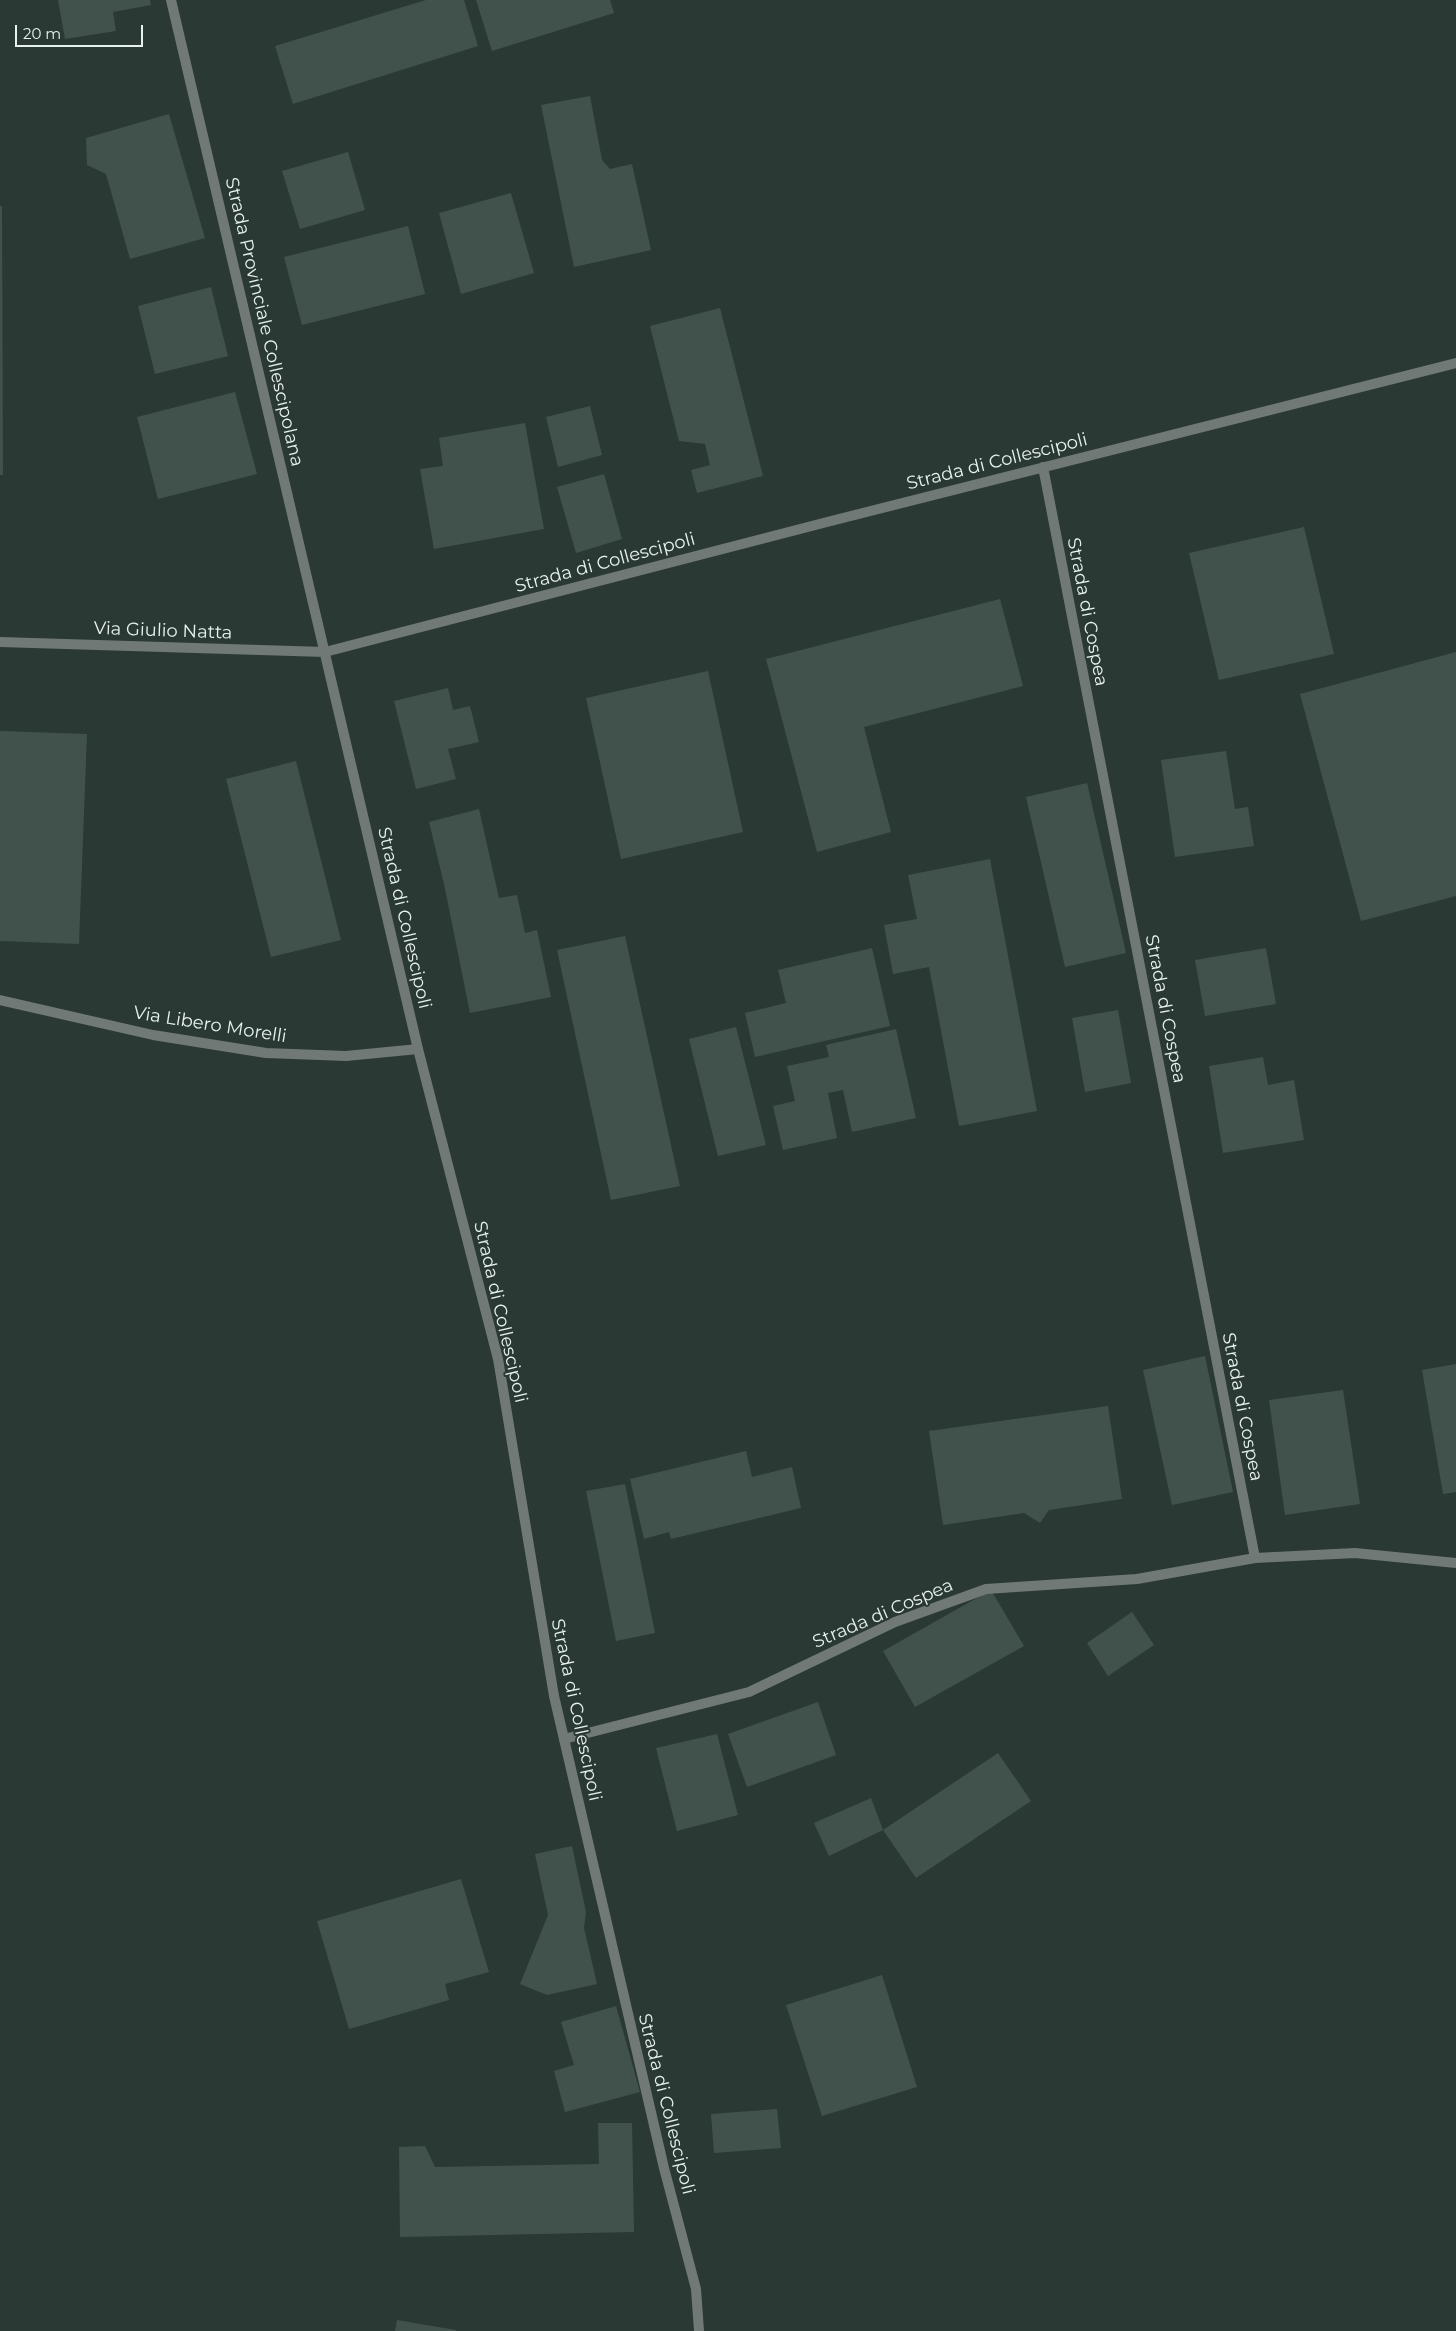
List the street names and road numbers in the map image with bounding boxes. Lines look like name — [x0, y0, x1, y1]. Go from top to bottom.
street label: Strada Provinciale Collescipolana — [220, 175, 308, 469]
street label: Strada di Collescipoli — [904, 429, 1090, 495]
street label: Strada di Collescipoli — [512, 529, 698, 597]
street label: Strada di Cospea — [1062, 536, 1112, 688]
street label: Via Giulio Natta — [93, 618, 233, 644]
street label: Strada di Collescipoli — [373, 825, 435, 1011]
street label: Strada di Cospea — [1140, 933, 1190, 1085]
street label: Via Libero Morelli — [132, 1002, 288, 1048]
street label: Strada di Collescipoli — [469, 1219, 531, 1405]
street label: Strada di Cospea — [1217, 1331, 1267, 1483]
street label: Strada di Cospea — [809, 1575, 957, 1653]
street label: Strada di Collescipoli — [546, 1617, 606, 1803]
street label: Strada di Collescipoli — [633, 2011, 699, 2197]

